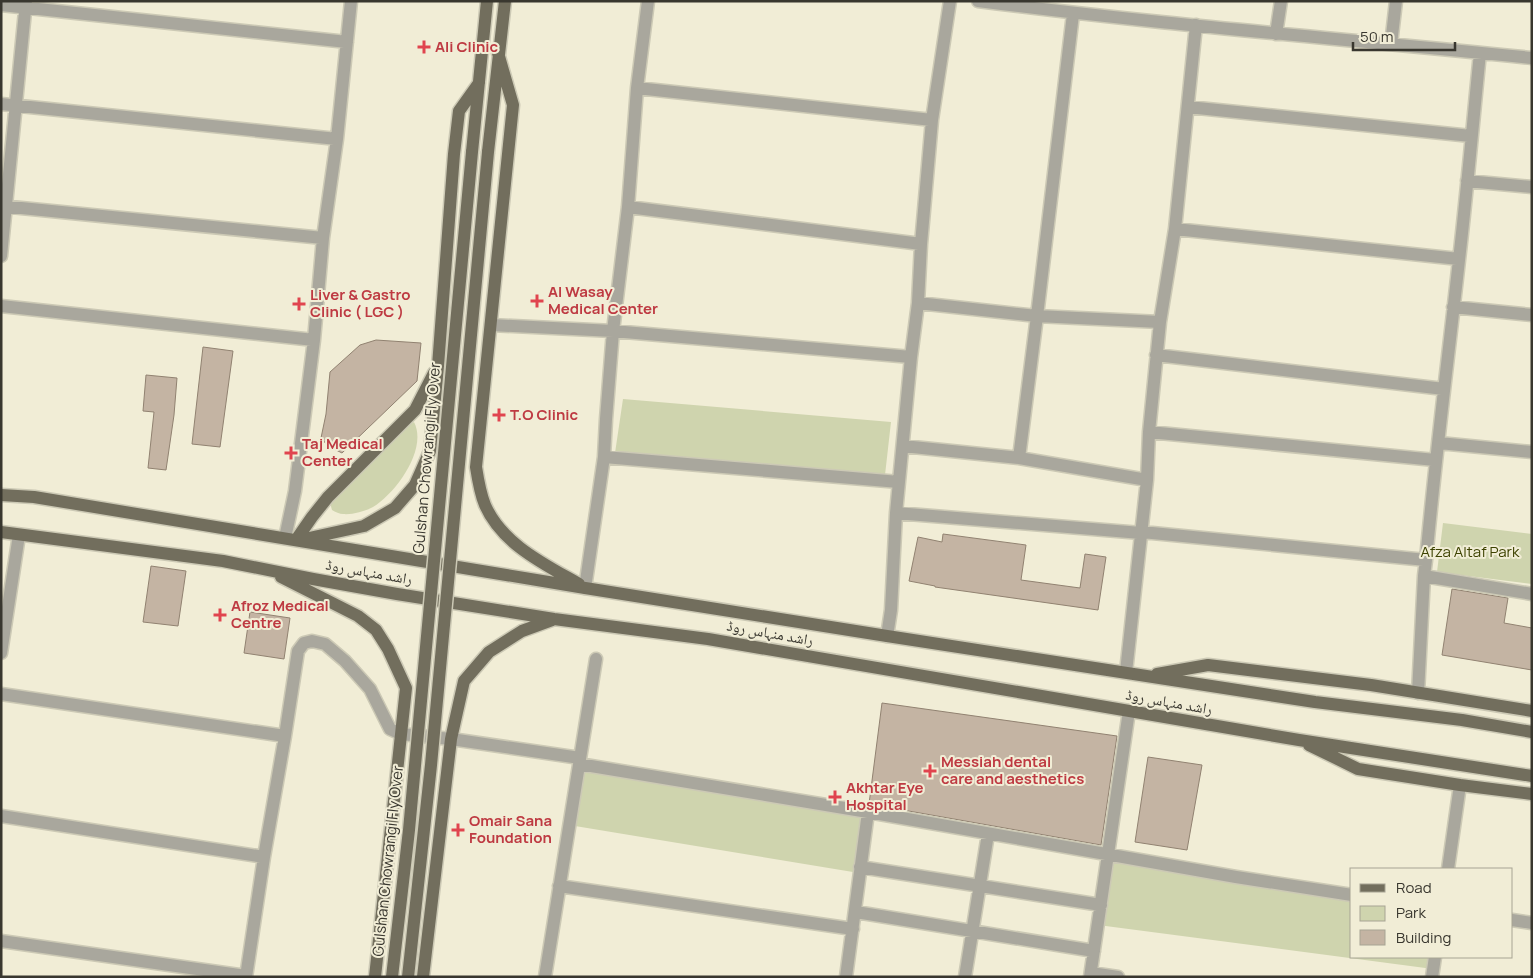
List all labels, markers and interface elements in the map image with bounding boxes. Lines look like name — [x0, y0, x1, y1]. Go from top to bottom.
scale bar — [1353, 20, 1456, 52]
text: 50 m — [1360, 26, 1394, 47]
place label: Ali Clinic — [435, 36, 499, 57]
marker: Ali Clinic — [417, 40, 431, 54]
place label: Al Wasay Medical Center — [548, 281, 658, 319]
place label: Liver & Gastro Clinic ( LGC ) — [310, 284, 411, 322]
marker: Al Wasay Medical Center — [530, 294, 544, 308]
marker: Liver & Gastro Clinic ( LGC ) — [292, 297, 306, 311]
street label: Gulshan Chowrangi Fly Over — [408, 361, 445, 554]
place label: T.O Clinic — [510, 404, 578, 425]
marker: T.O Clinic — [492, 408, 506, 422]
place label: Taj Medical Center — [302, 433, 383, 471]
marker: Taj Medical Center — [284, 446, 298, 460]
park label: Afza Altaf Park — [1421, 541, 1520, 562]
street label: راشد منہاس روڈ — [324, 554, 414, 589]
place label: Afroz Medical Centre — [231, 595, 329, 633]
marker: Afroz Medical Centre — [213, 608, 227, 622]
street label: راشد منہاس روڈ — [725, 615, 815, 650]
street label: راشد منہاس روڈ — [1124, 684, 1214, 719]
place label: Messiah dental care and aesthetics — [941, 751, 1084, 789]
street label: Gulshan Chowrangi Fly Over — [367, 764, 408, 957]
marker: Messiah dental care and aesthetics — [923, 764, 937, 778]
place label: Akhtar Eye Hospital — [846, 777, 924, 815]
marker: Akhtar Eye Hospital — [828, 790, 842, 804]
place label: Omair Sana Foundation — [469, 810, 552, 848]
marker: Omair Sana Foundation — [451, 823, 465, 837]
legend — [1350, 868, 1513, 958]
text: Road — [1396, 877, 1432, 898]
text: Park — [1396, 902, 1426, 923]
text: Building — [1396, 927, 1451, 948]

